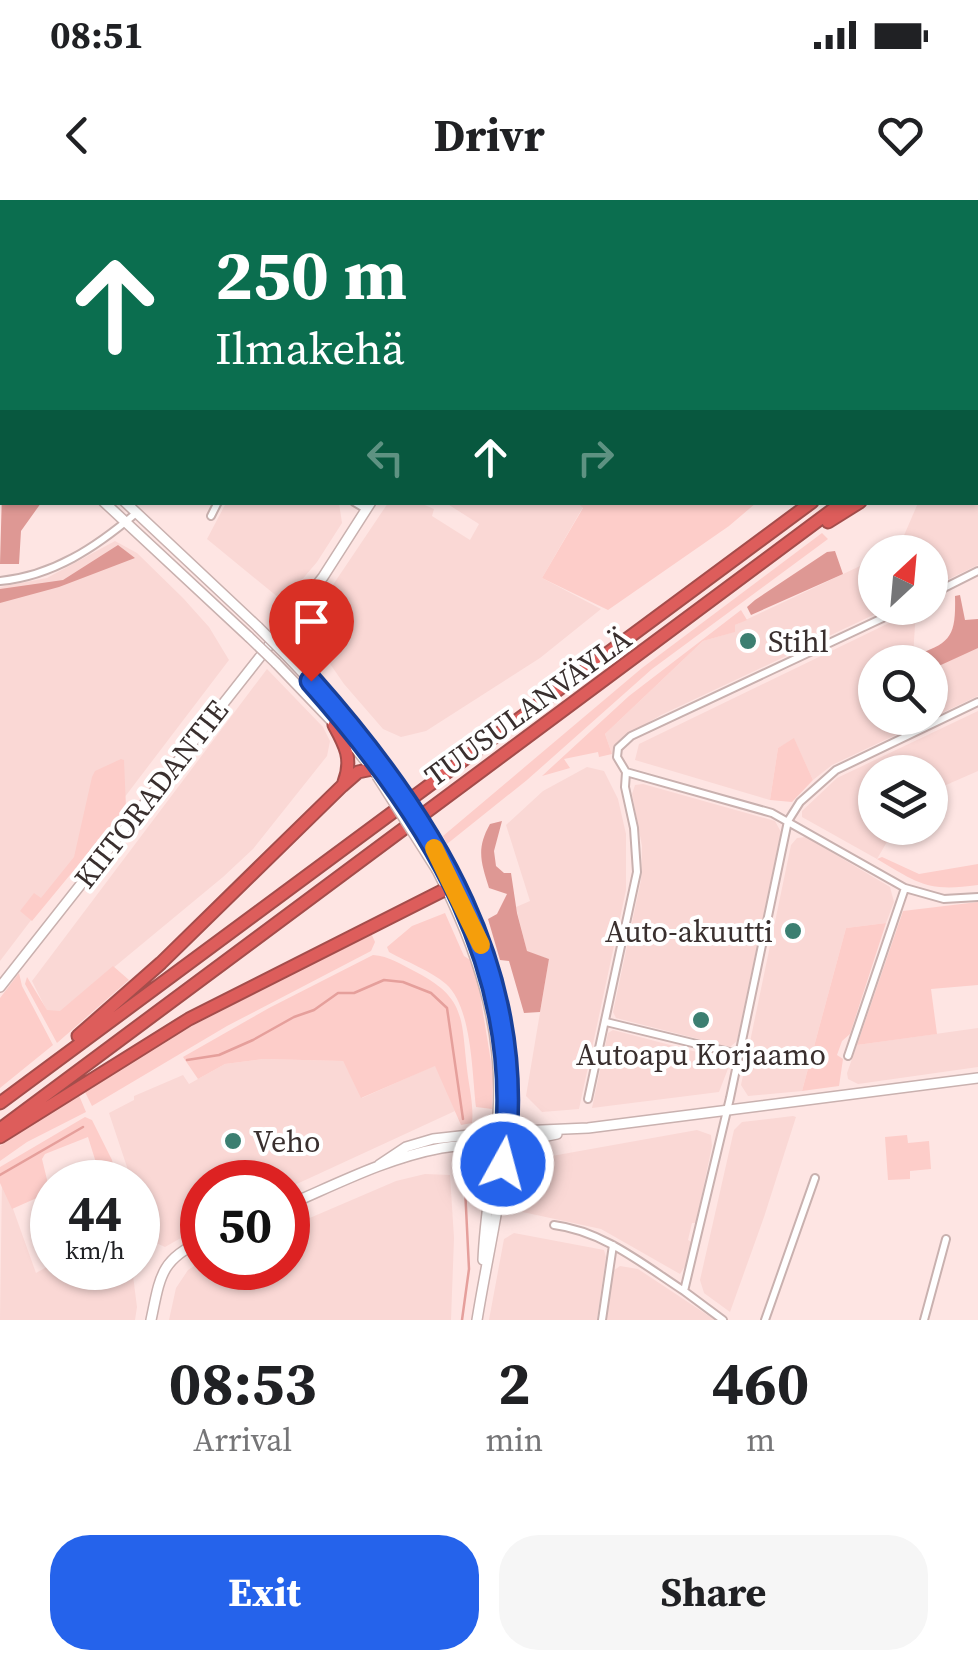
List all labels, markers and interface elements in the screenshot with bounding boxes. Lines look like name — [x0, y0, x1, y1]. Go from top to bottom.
text: 08:51 — [50, 9, 144, 61]
text: Drivr — [433, 104, 545, 166]
icon: back — [50, 108, 105, 163]
icon: heart — [873, 108, 928, 163]
text: 250 m — [215, 226, 407, 322]
icon: ahead — [50, 240, 180, 370]
text: Ilmakehä — [215, 317, 405, 379]
icon: left — [358, 430, 413, 485]
icon: ahead — [463, 430, 518, 485]
icon: right — [568, 430, 623, 485]
north arrow — [858, 535, 948, 625]
map controls — [858, 535, 948, 845]
pin — [269, 579, 354, 682]
icon: arrive — [284, 594, 339, 649]
street label: TUUSULANVÄYLÄ — [416, 618, 640, 796]
place label: Stihl — [768, 621, 829, 662]
marker: Stihl — [737, 630, 759, 652]
button: search — [858, 645, 948, 735]
street label: KIITORADANTIE — [64, 691, 238, 897]
button: layers — [858, 755, 948, 845]
place label: Auto-akuutti — [605, 911, 773, 952]
marker: Auto-akuutti — [782, 920, 804, 942]
marker: Autoapu Korjaamo — [690, 1009, 712, 1031]
place label: Autoapu Korjaamo — [576, 1034, 826, 1075]
position arrow — [451, 1112, 555, 1216]
place label: Veho — [253, 1121, 321, 1162]
marker: Veho — [222, 1130, 244, 1152]
speed limit sign: 50 — [180, 1160, 310, 1290]
text: 44 — [68, 1178, 122, 1247]
text: km/h — [65, 1233, 125, 1267]
text: 08:53 — [169, 1342, 317, 1424]
text: 2 — [498, 1342, 531, 1424]
text: 460 — [712, 1342, 809, 1424]
text: Arrival — [193, 1418, 292, 1462]
text: min — [485, 1418, 543, 1462]
text: m — [746, 1418, 775, 1462]
button: Exit — [50, 1535, 479, 1650]
button: Share — [499, 1535, 928, 1650]

